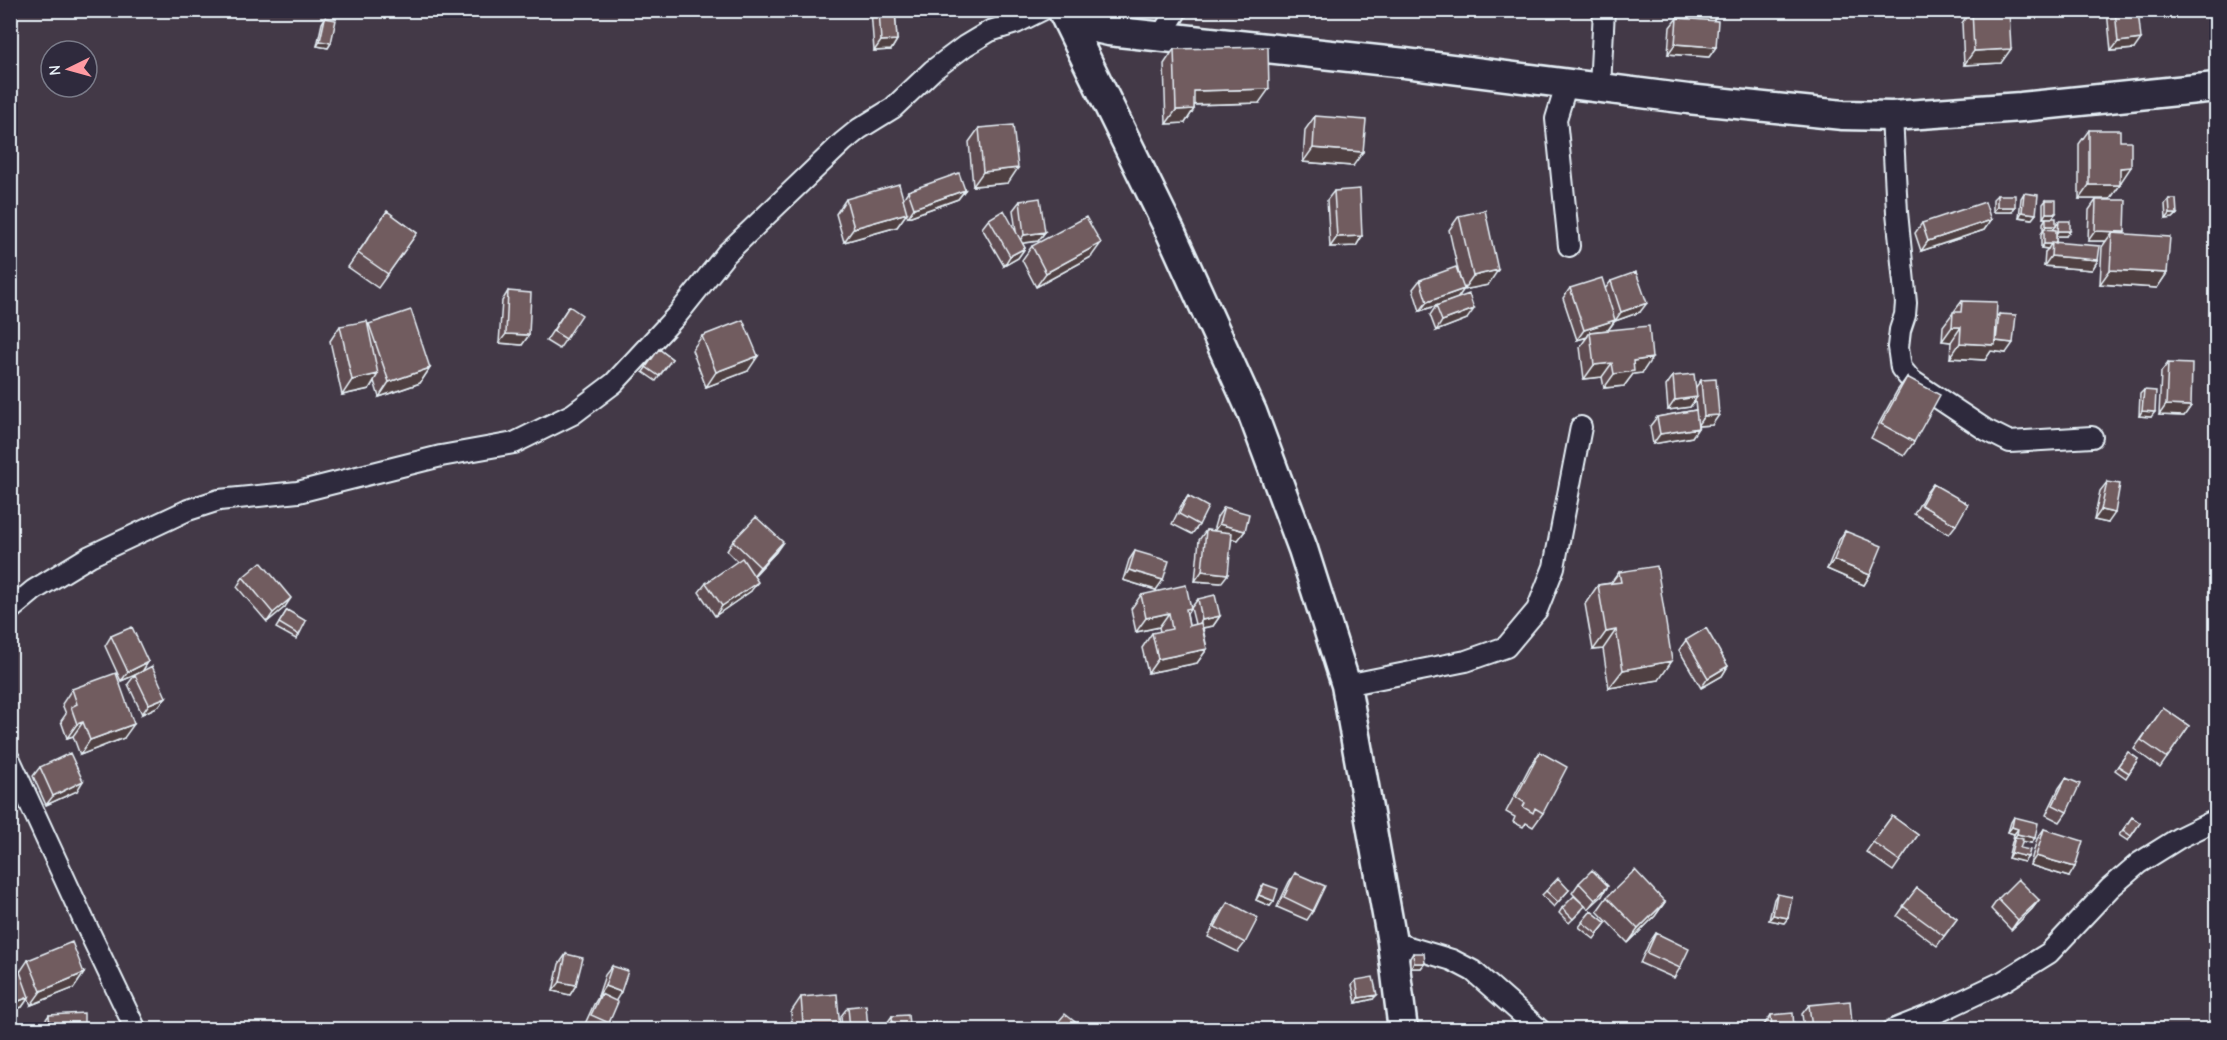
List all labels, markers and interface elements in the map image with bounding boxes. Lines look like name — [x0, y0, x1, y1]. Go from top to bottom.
north arrow — [39, 39, 99, 99]
text: N — [46, 64, 64, 76]

